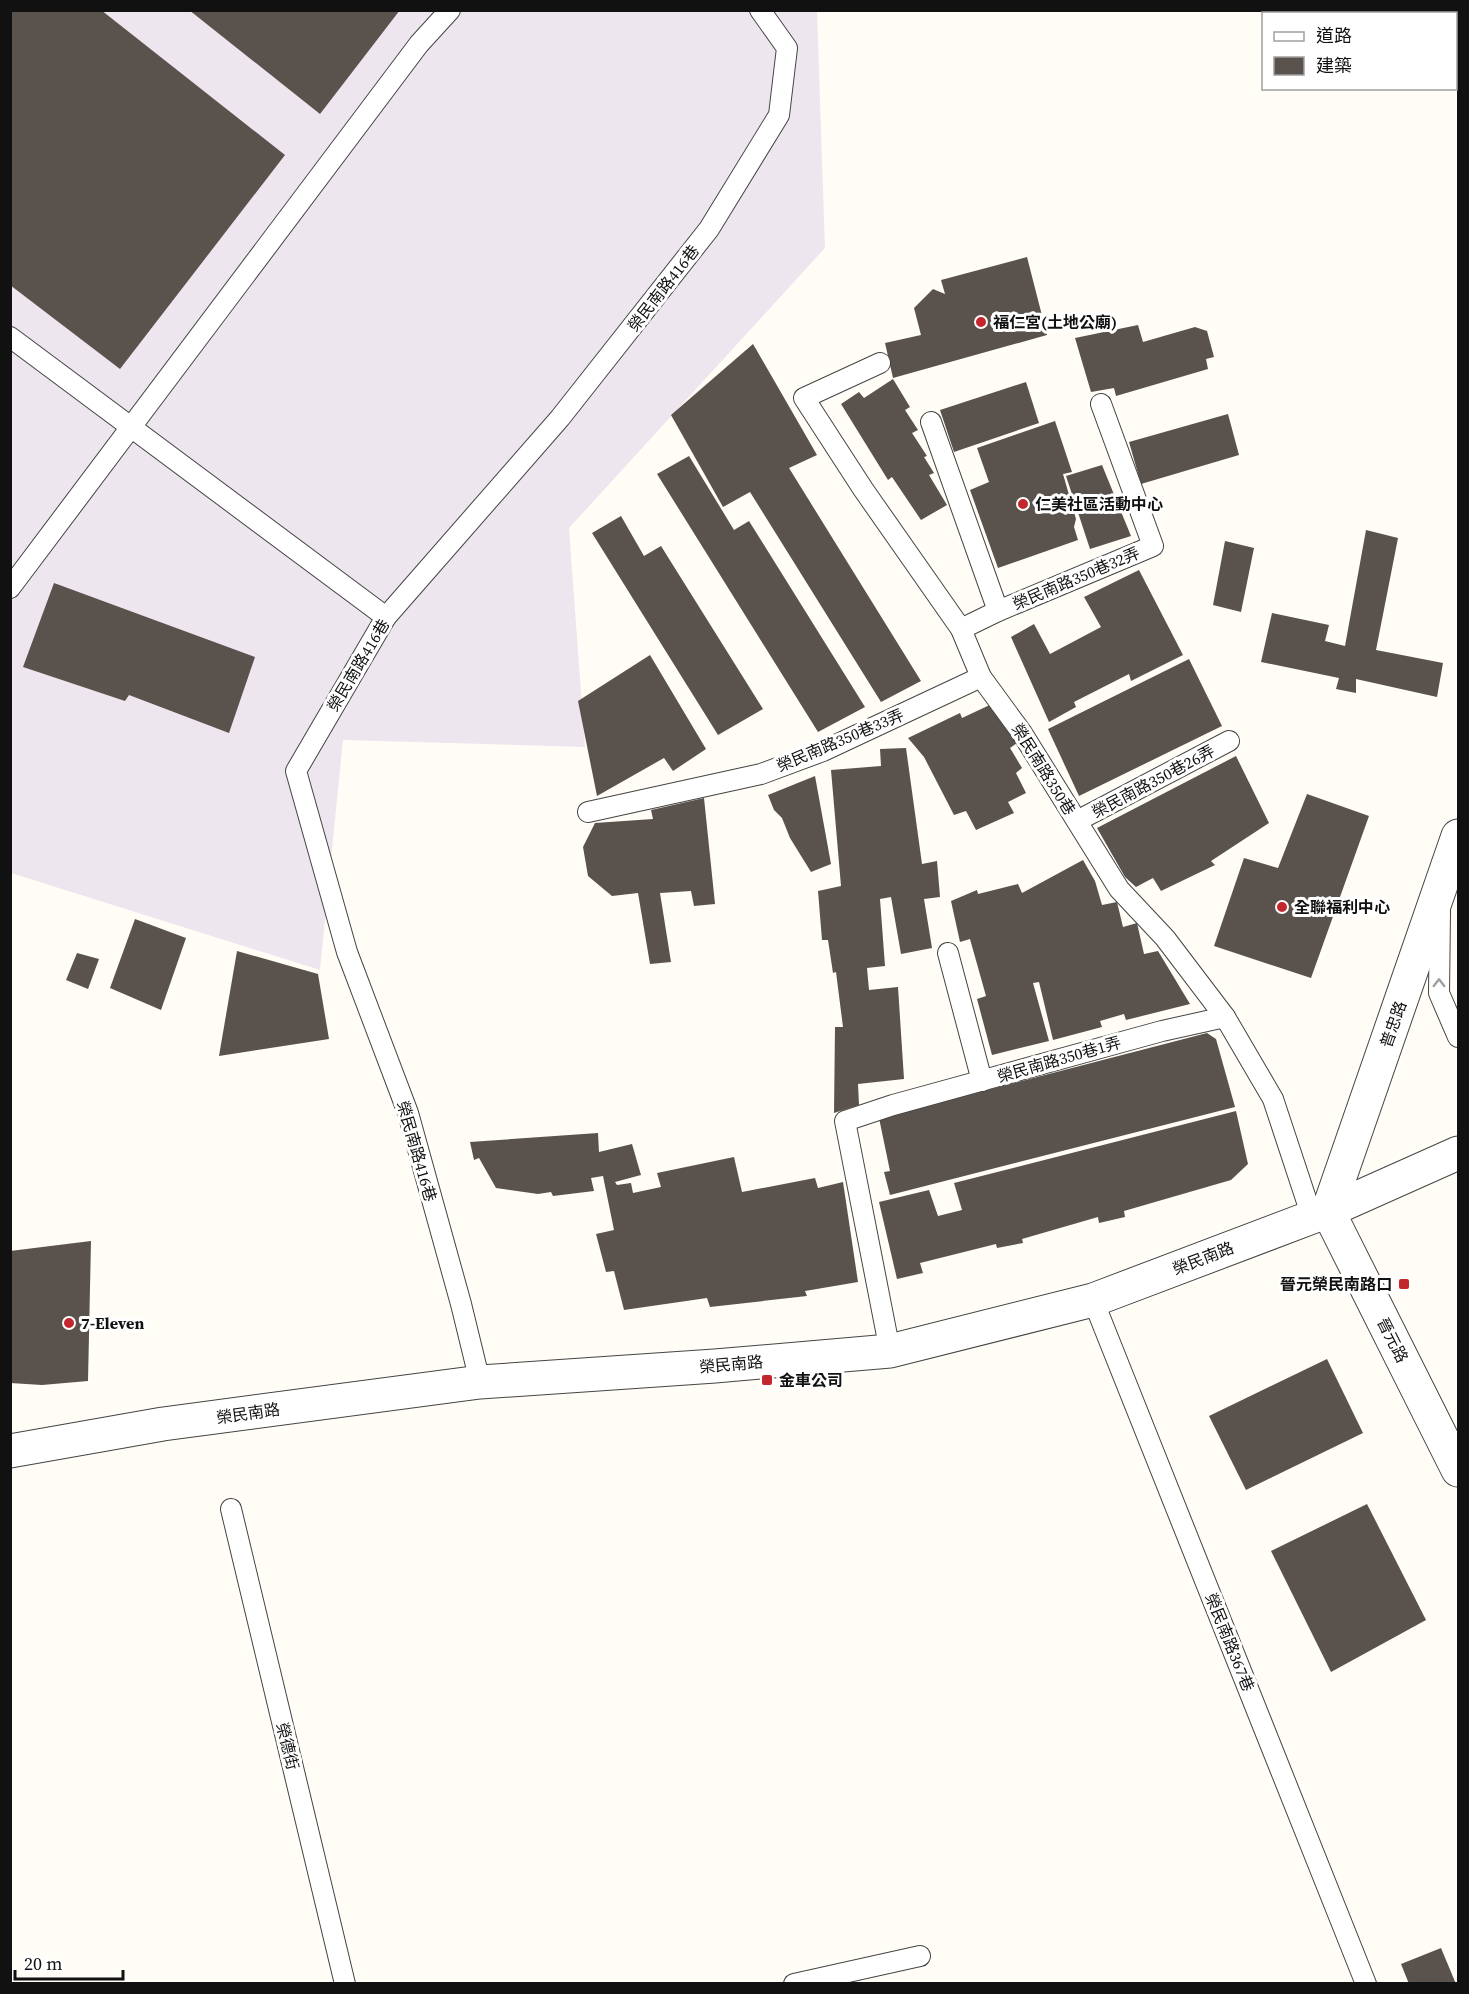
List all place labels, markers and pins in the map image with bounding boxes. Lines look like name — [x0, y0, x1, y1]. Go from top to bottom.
place label: 福仁宮(土地公廟) — [993, 311, 1117, 333]
marker: 福仁宮(土地公廟) — [974, 315, 988, 329]
place label: 仁美社區活動中心 — [1035, 493, 1163, 515]
marker: 仁美社區活動中心 — [1016, 497, 1030, 511]
place label: 全聯福利中心 — [1294, 896, 1390, 918]
marker: 全聯福利中心 — [1275, 900, 1289, 914]
place label: 晉元榮民南路口 — [1280, 1273, 1392, 1295]
marker: 晉元榮民南路口 — [1397, 1277, 1411, 1291]
place label: 7-Eleven — [81, 1312, 144, 1334]
marker: 7-Eleven — [62, 1316, 76, 1330]
place label: 金車公司 — [779, 1369, 843, 1391]
marker: 金車公司 — [760, 1373, 774, 1387]

